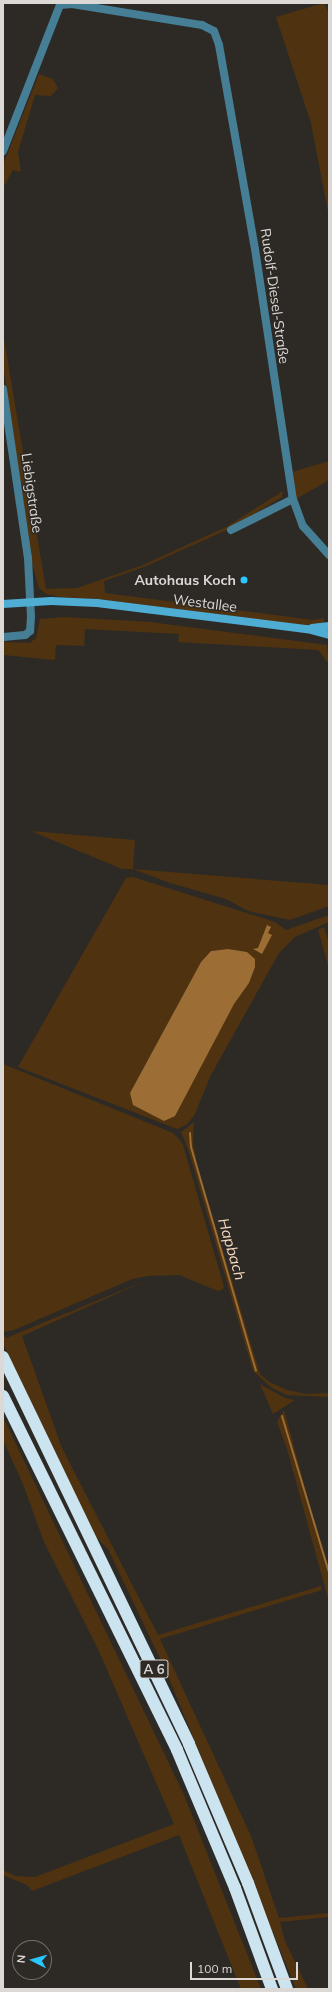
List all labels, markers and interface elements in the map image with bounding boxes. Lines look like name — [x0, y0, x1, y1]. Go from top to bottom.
street label: Rudolf-Diesel-Straße — [257, 227, 293, 365]
street label: Liebigstraße — [18, 452, 46, 534]
place label: Autohaus Koch — [134, 572, 236, 588]
marker: Autohaus Koch — [239, 575, 249, 585]
street label: Westallee — [172, 591, 238, 615]
water label: Hapbach — [215, 1216, 249, 1282]
road number: A 6 — [139, 1658, 169, 1680]
north arrow — [12, 1940, 52, 1980]
text: N — [14, 1954, 28, 1964]
scale bar — [192, 1954, 300, 1980]
text: 100 m — [197, 1961, 232, 1976]

